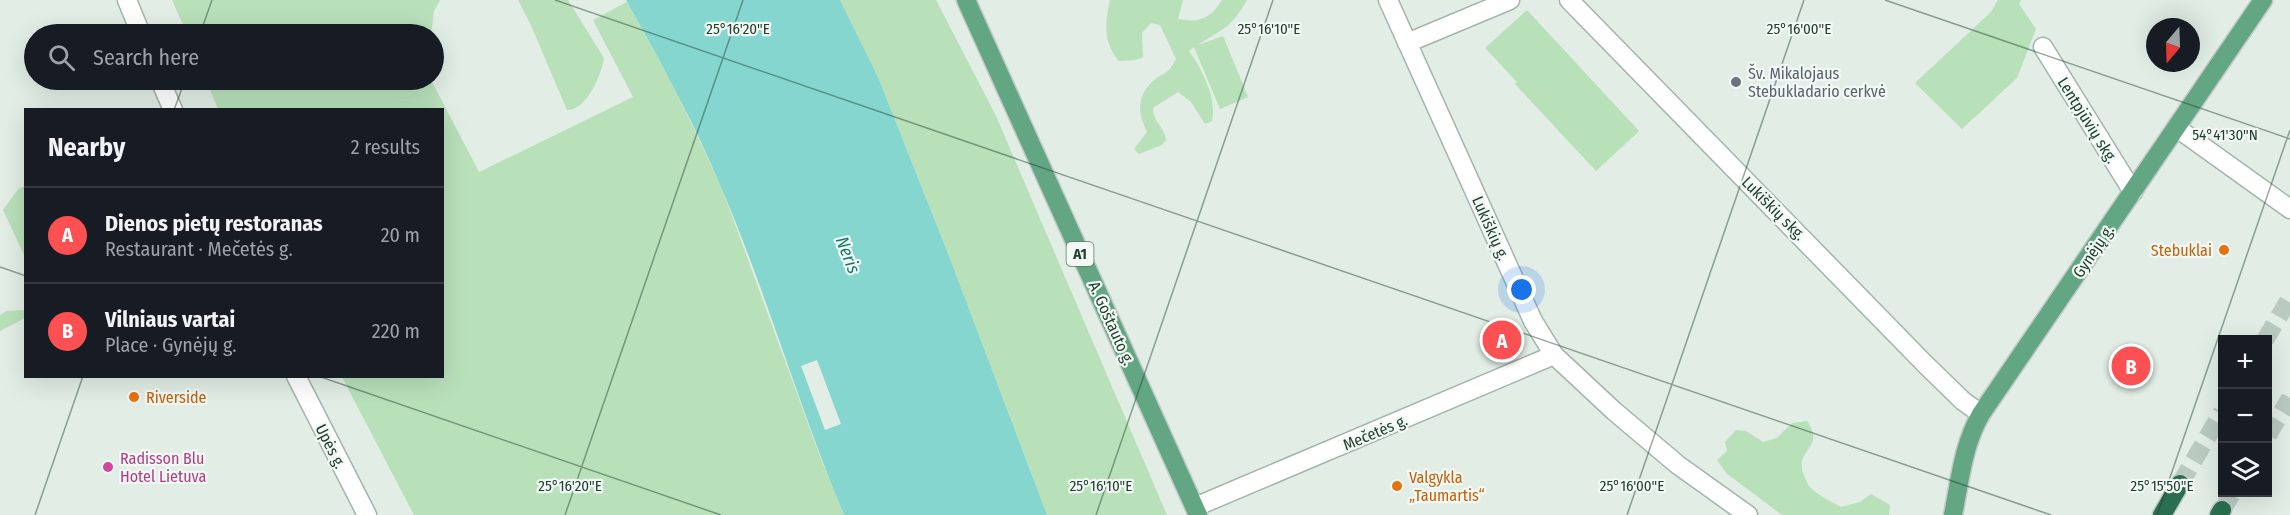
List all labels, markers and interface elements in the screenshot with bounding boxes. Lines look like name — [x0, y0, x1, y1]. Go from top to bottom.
north arrow — [2146, 18, 2200, 72]
text: 25°16'20"E — [706, 20, 770, 38]
text: 25°16'10"E — [1238, 20, 1300, 38]
text: 25°16'00"E — [1767, 20, 1831, 38]
search box — [24, 24, 444, 90]
icon: search — [45, 41, 78, 74]
text: Search here — [93, 44, 199, 71]
place label: Šv. Mikalojaus Stebukladario cerkvė — [1748, 63, 1886, 101]
street label: Lentpjūvių skg. — [2054, 74, 2121, 167]
marker: Šv. Mikalojaus Stebukladario cerkvė — [1729, 75, 1743, 89]
text: 54°41'30"N — [2192, 126, 2258, 144]
text: Nearby — [48, 132, 125, 163]
text: 2 results — [351, 135, 420, 159]
street label: Lukiškių skg. — [1738, 173, 1809, 244]
street label: Lukiškių g. — [1468, 193, 1513, 263]
text: Dienos pietų restoranas — [105, 210, 323, 237]
street label: Gynėjų g. — [2069, 221, 2118, 281]
text: A — [62, 223, 73, 247]
text: 20 m — [381, 223, 420, 247]
water label: Neris — [831, 233, 865, 277]
text: Restaurant · Mečetės g. — [105, 237, 293, 261]
place label: Stebuklai — [2151, 241, 2212, 260]
road number: A1 — [1066, 242, 1094, 266]
marker: Stebuklai — [2217, 243, 2231, 257]
your location — [1507, 275, 1536, 304]
street label: A. Goštauto g. — [1085, 278, 1138, 368]
text: Vilniaus vartai — [105, 306, 235, 333]
pin: A — [1482, 318, 1522, 362]
text: B — [62, 319, 73, 343]
text: 220 m — [372, 319, 420, 343]
text: Place · Gynėjų g. — [105, 333, 237, 357]
map controls — [2218, 335, 2272, 497]
button: + — [2218, 335, 2272, 389]
pin: B — [2112, 344, 2150, 388]
place label: Riverside — [146, 388, 207, 407]
button: − — [2218, 389, 2272, 443]
marker: Riverside — [127, 390, 141, 404]
street label: Mečetės g. — [1340, 410, 1410, 455]
street label: Upės g. — [311, 421, 350, 472]
button: layers — [2218, 443, 2272, 497]
place label: Radisson Blu Hotel Lietuva — [120, 449, 207, 486]
marker: Radisson Blu Hotel Lietuva — [101, 460, 115, 474]
place label: Valgykla „Taumartis“ — [1409, 468, 1485, 505]
text: 25°16'20"E — [538, 477, 602, 495]
text: 25°16'10"E — [1070, 477, 1132, 495]
text: 25°16'00"E — [1600, 477, 1664, 495]
text: 25°15'50"E — [2131, 477, 2193, 495]
marker: Valgykla „Taumartis“ — [1390, 479, 1404, 493]

